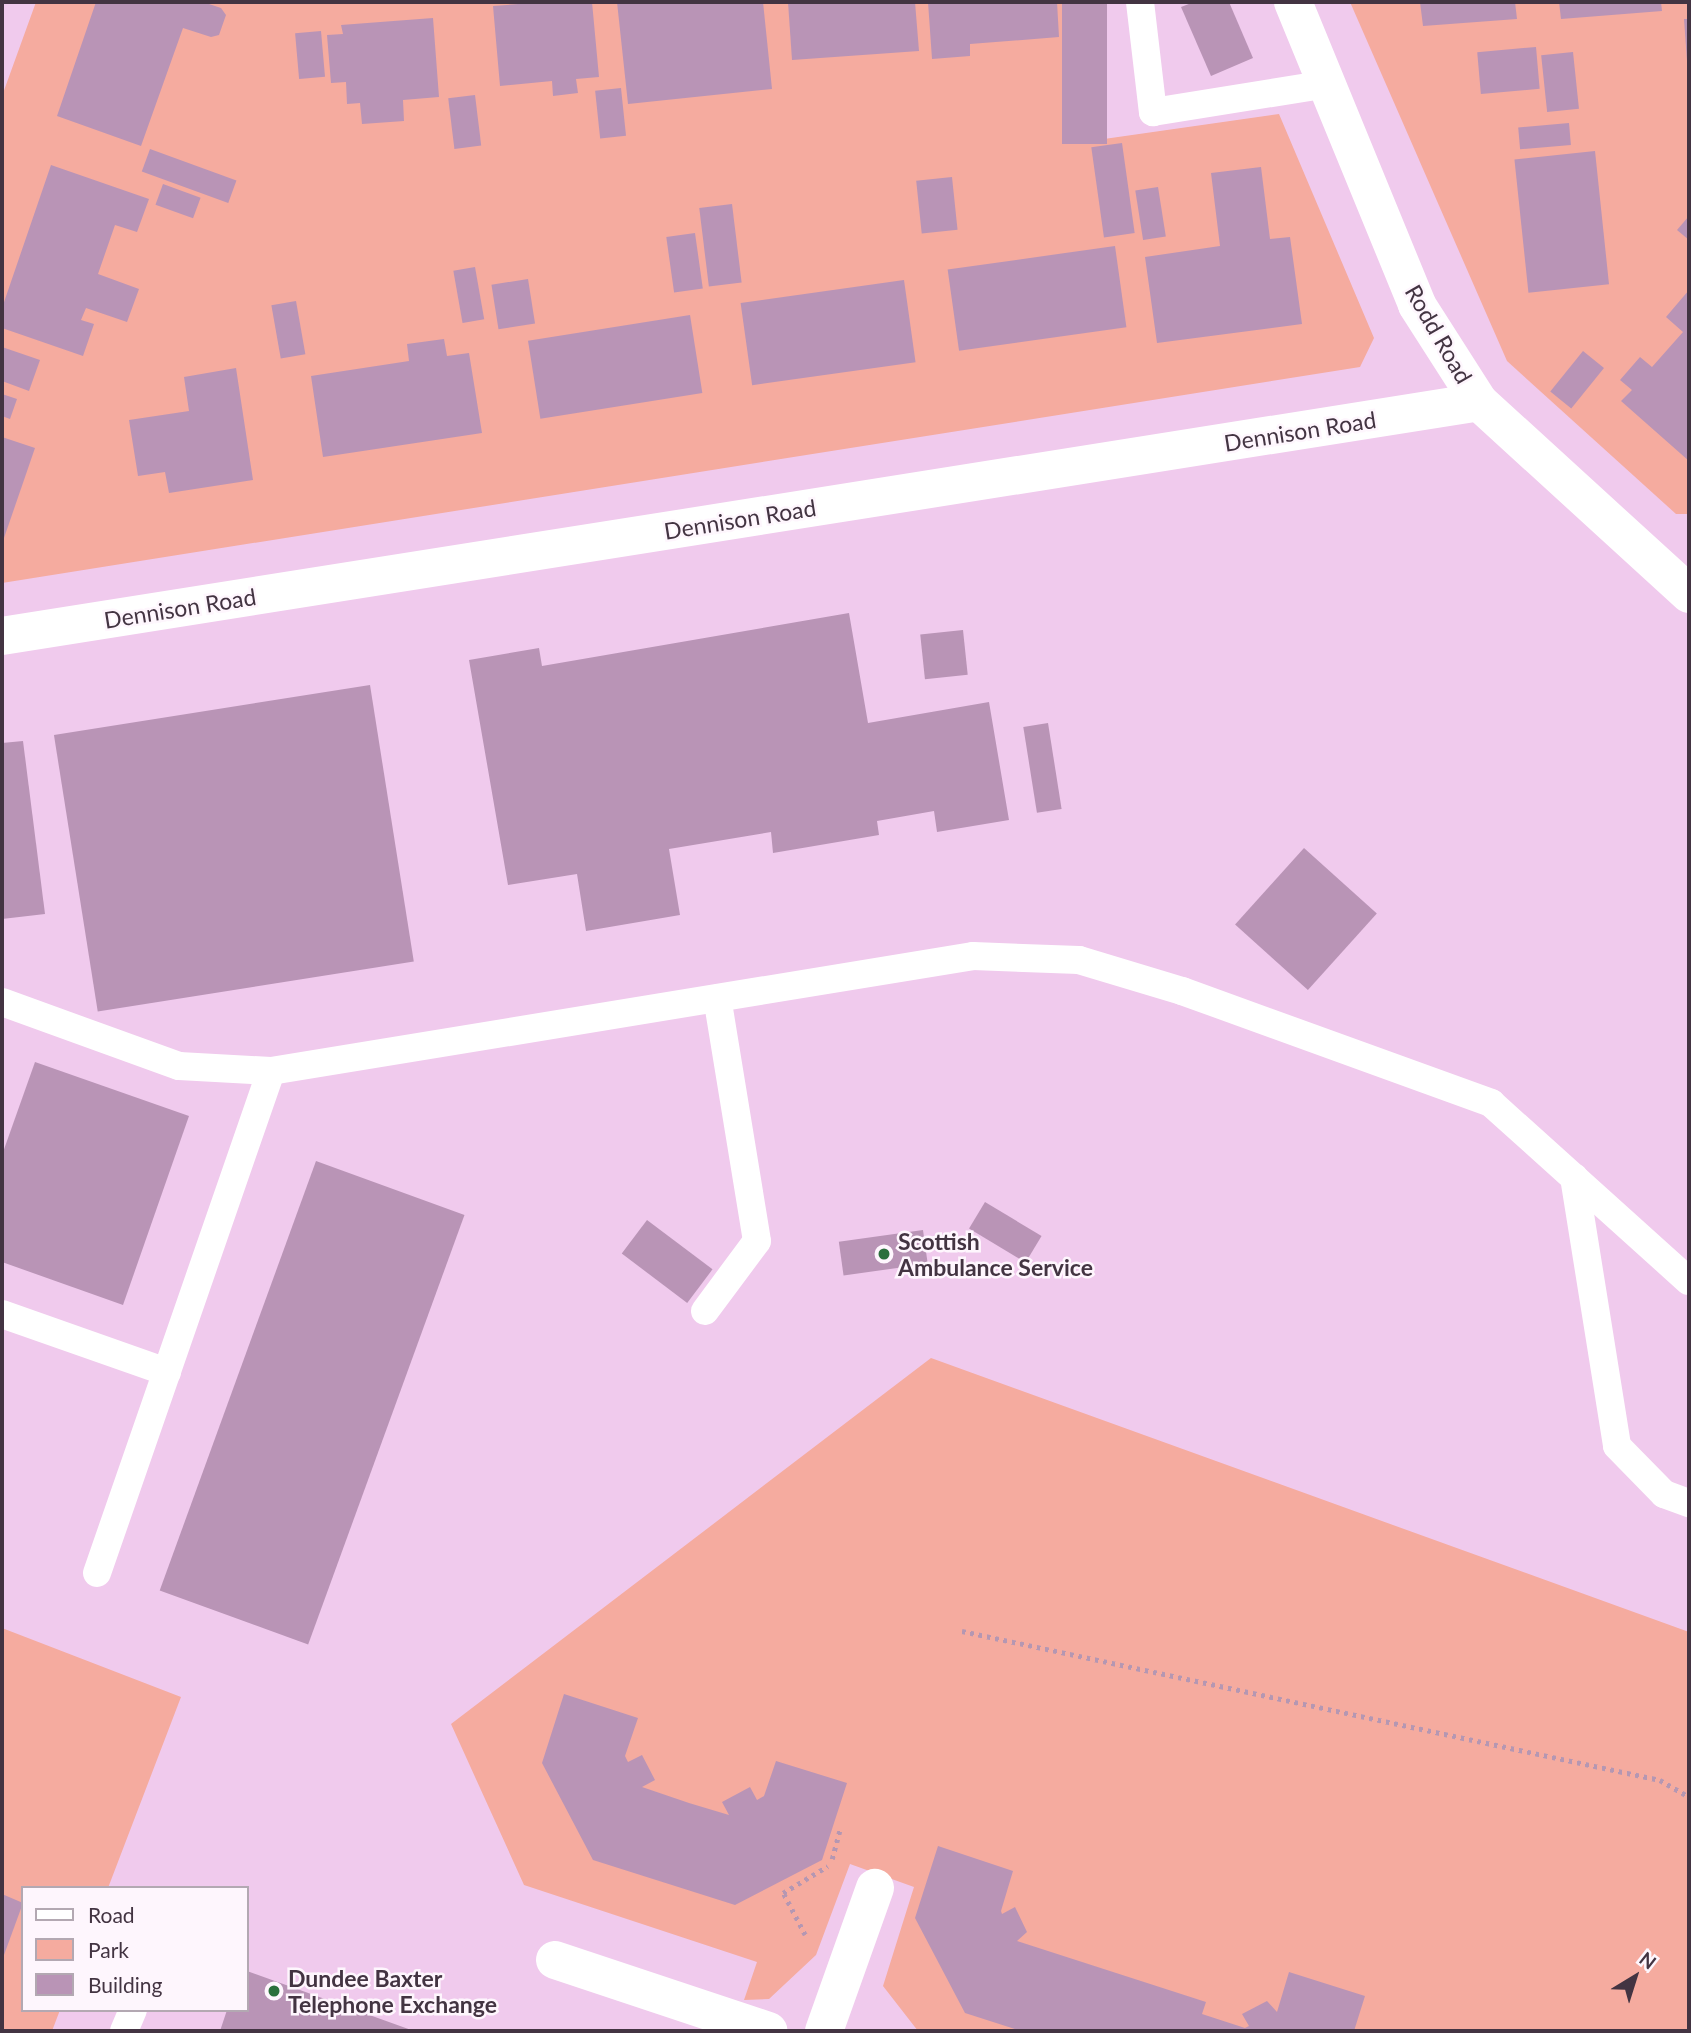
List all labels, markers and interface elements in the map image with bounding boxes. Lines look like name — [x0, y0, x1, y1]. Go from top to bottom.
street label: Rodd Road — [1400, 280, 1478, 388]
street label: Dennison Road — [1222, 405, 1378, 457]
street label: Dennison Road — [662, 493, 818, 545]
street label: Dennison Road — [102, 582, 258, 634]
place label: Scottish Ambulance Service — [898, 1227, 1093, 1281]
marker: Scottish Ambulance Service — [876, 1246, 892, 1262]
legend — [21, 1886, 248, 2012]
text: Road — [88, 1902, 135, 1927]
text: Park — [88, 1937, 129, 1962]
north arrow — [1600, 1942, 1670, 2012]
text: N — [1635, 1946, 1661, 1974]
place label: Dundee Baxter Telephone Exchange — [288, 1964, 497, 2018]
text: Building — [88, 1972, 163, 1997]
marker: Dundee Baxter Telephone Exchange — [266, 1983, 282, 1999]

